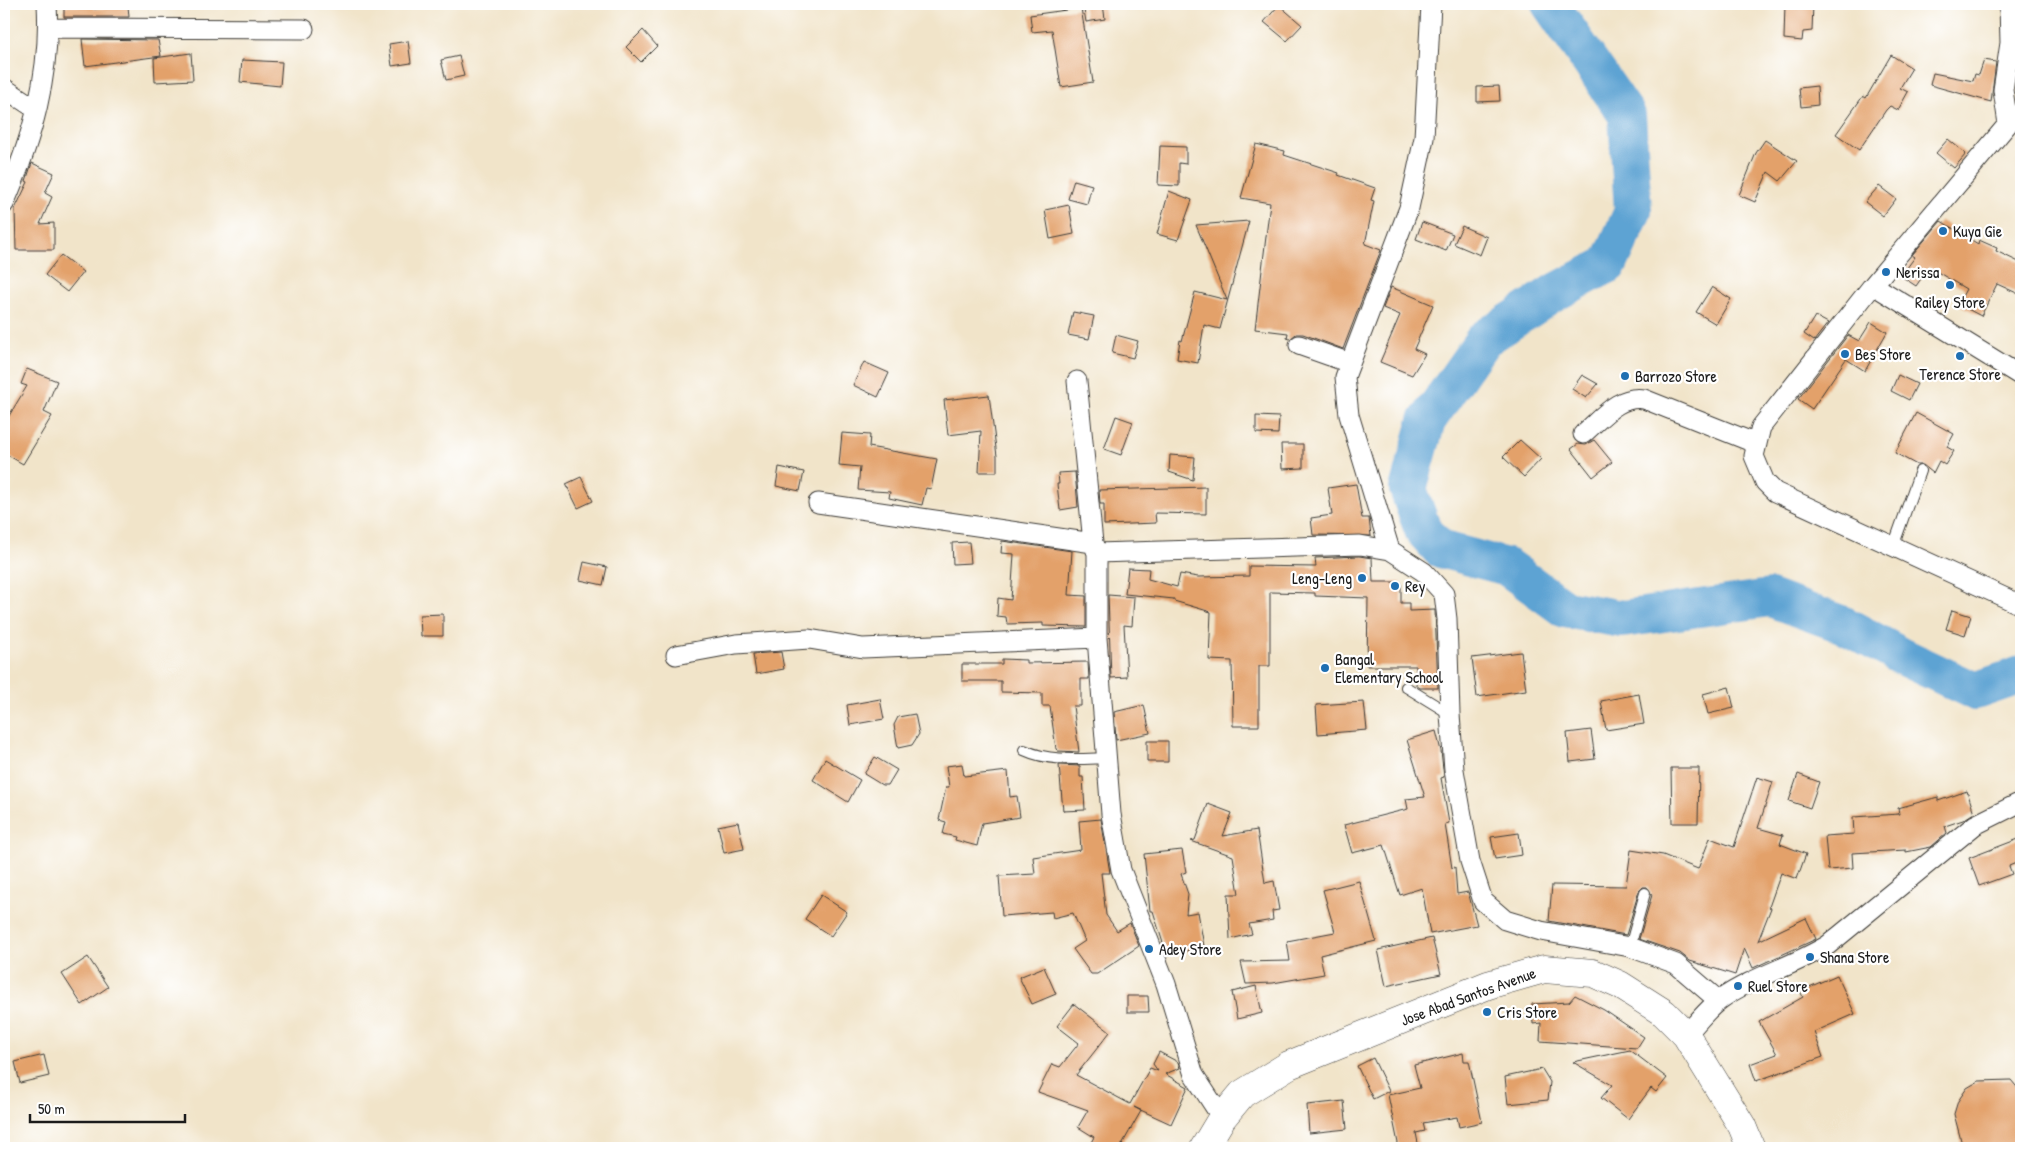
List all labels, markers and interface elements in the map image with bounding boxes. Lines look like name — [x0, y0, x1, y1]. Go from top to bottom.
place label: Kuya Gie — [1953, 220, 2003, 242]
marker: Kuya Gie — [1937, 225, 1949, 237]
place label: Nerissa — [1896, 261, 1939, 283]
marker: Nerissa — [1880, 266, 1892, 278]
marker: Railey Store — [1944, 279, 1956, 291]
place label: Railey Store — [1915, 291, 1986, 313]
place label: Bes Store — [1855, 343, 1912, 365]
marker: Bes Store — [1839, 348, 1851, 360]
marker: Terence Store — [1954, 350, 1966, 362]
place label: Terence Store — [1919, 363, 2001, 385]
place label: Barrozo Store — [1635, 365, 1718, 387]
marker: Barrozo Store — [1619, 370, 1631, 382]
place label: Leng-Leng — [1292, 567, 1352, 589]
marker: Leng-Leng — [1356, 572, 1368, 584]
place label: Rey — [1405, 575, 1426, 597]
marker: Rey — [1389, 580, 1401, 592]
place label: Bangal Elementary School — [1335, 648, 1444, 688]
marker: Bangal Elementary School — [1319, 662, 1331, 674]
place label: Adey Store — [1159, 938, 1222, 960]
marker: Adey Store — [1143, 943, 1155, 955]
place label: Shana Store — [1820, 946, 1890, 968]
marker: Shana Store — [1804, 951, 1816, 963]
street label: Jose Abad Santos Avenue — [1397, 961, 1539, 1031]
place label: Ruel Store — [1748, 975, 1808, 997]
marker: Ruel Store — [1732, 980, 1744, 992]
place label: Cris Store — [1497, 1001, 1558, 1023]
marker: Cris Store — [1481, 1006, 1493, 1018]
scale bar — [30, 1092, 185, 1124]
text: 50 m — [38, 1098, 65, 1119]

